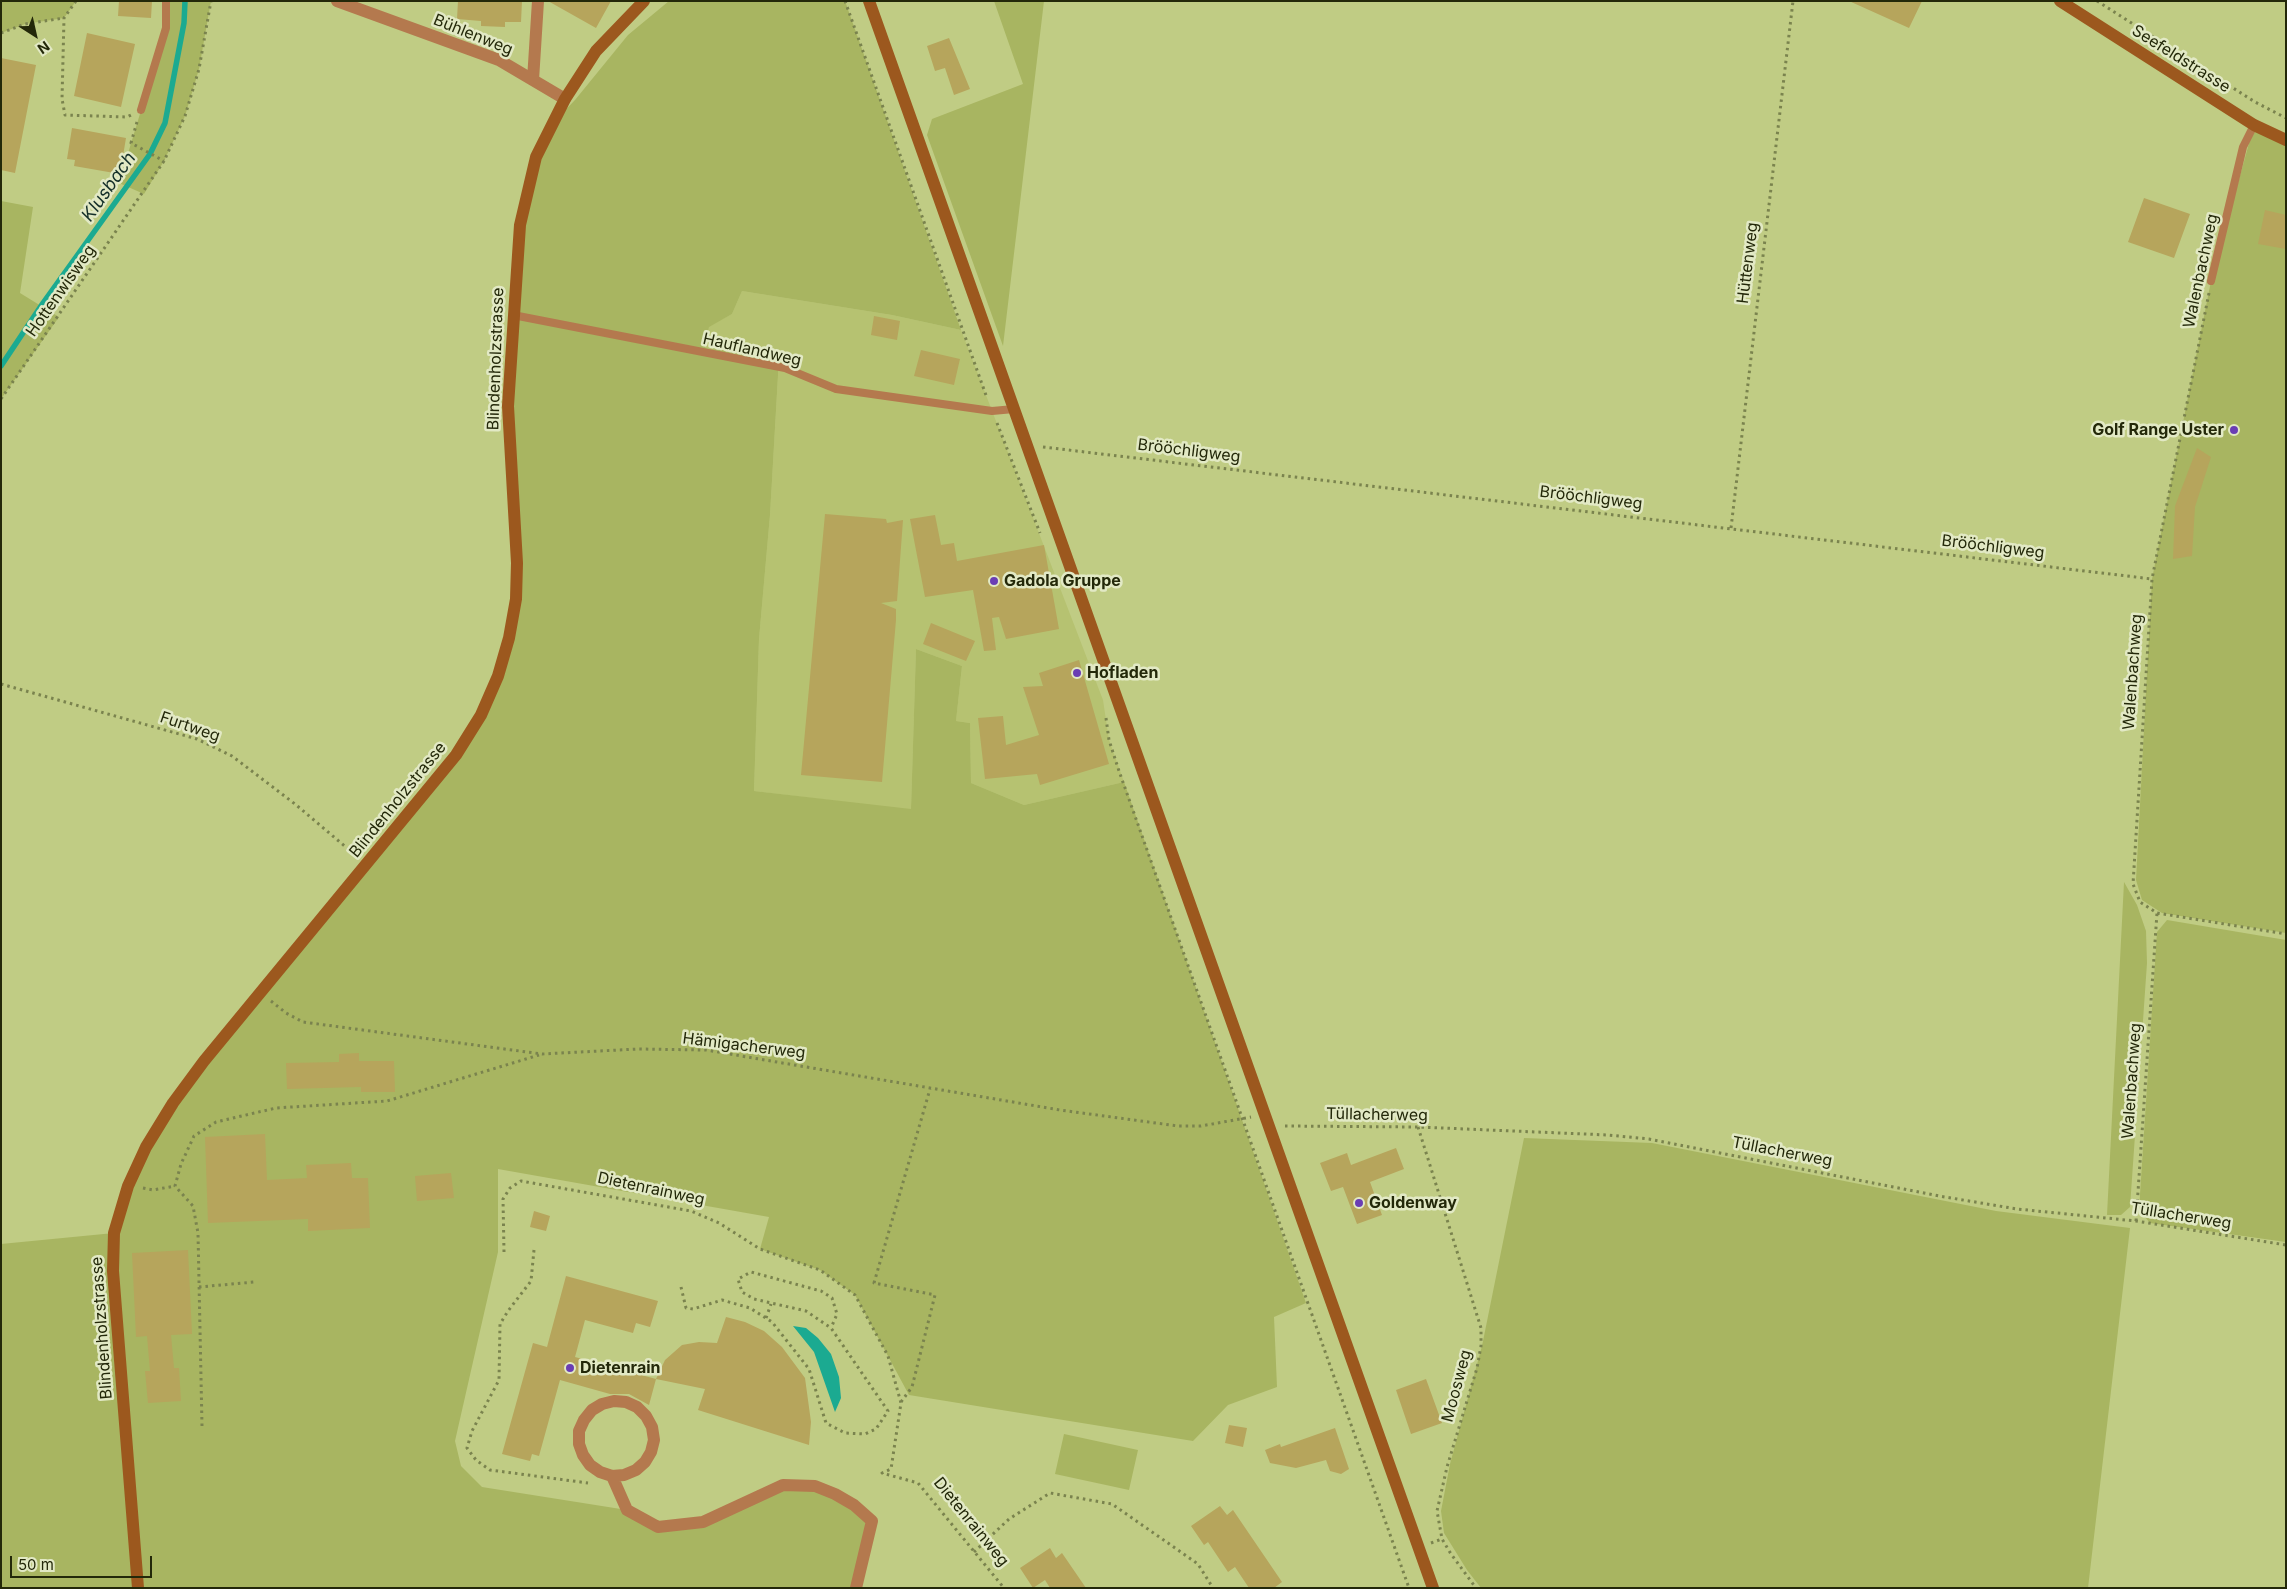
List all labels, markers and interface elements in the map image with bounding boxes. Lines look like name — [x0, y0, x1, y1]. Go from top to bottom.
north arrow — [10, 10, 60, 60]
street label: Bühlenweg — [430, 10, 516, 60]
street label: Seefeldstrasse — [2128, 21, 2234, 97]
text: N — [35, 38, 53, 58]
water label: Klusbach — [77, 148, 141, 226]
street label: Walenbachweg — [2180, 212, 2222, 330]
street label: Hüttenweg — [1733, 221, 1763, 305]
street label: Hottenwisweg — [22, 241, 100, 341]
street label: Blindenholzstrasse — [484, 287, 508, 431]
street label: Hauflandweg — [701, 329, 803, 371]
place label: Golf Range Uster — [2092, 420, 2224, 440]
marker: Golf Range Uster — [2228, 424, 2240, 436]
street label: Brööchligweg — [1136, 435, 1242, 467]
street label: Brööchligweg — [1538, 482, 1644, 514]
street label: Brööchligweg — [1940, 531, 2046, 563]
place label: Gadola Gruppe — [1004, 571, 1121, 591]
marker: Gadola Gruppe — [988, 575, 1000, 587]
street label: Walenbachweg — [2119, 613, 2147, 731]
place label: Hofladen — [1087, 663, 1158, 683]
marker: Hofladen — [1071, 667, 1083, 679]
street label: Furtweg — [158, 708, 222, 746]
street label: Blindenholzstrasse — [346, 738, 450, 862]
street label: Walenbachweg — [2118, 1022, 2146, 1140]
street label: Hämigacherweg — [681, 1029, 807, 1063]
street label: Tüllacherweg — [1326, 1105, 1428, 1125]
street label: Tüllacherweg — [1730, 1133, 1834, 1171]
street label: Dietenrainweg — [596, 1168, 706, 1210]
place label: Goldenway — [1369, 1193, 1457, 1213]
marker: Goldenway — [1353, 1197, 1365, 1209]
street label: Tüllacherweg — [2129, 1199, 2233, 1233]
street label: Blindenholzstrasse — [87, 1256, 117, 1400]
street label: Moosweg — [1438, 1348, 1476, 1424]
place label: Dietenrain — [580, 1358, 660, 1378]
marker: Dietenrain — [564, 1362, 576, 1374]
street label: Dietenrainweg — [929, 1474, 1013, 1570]
scale bar — [12, 1546, 155, 1578]
text: 50 m — [18, 1555, 54, 1574]

